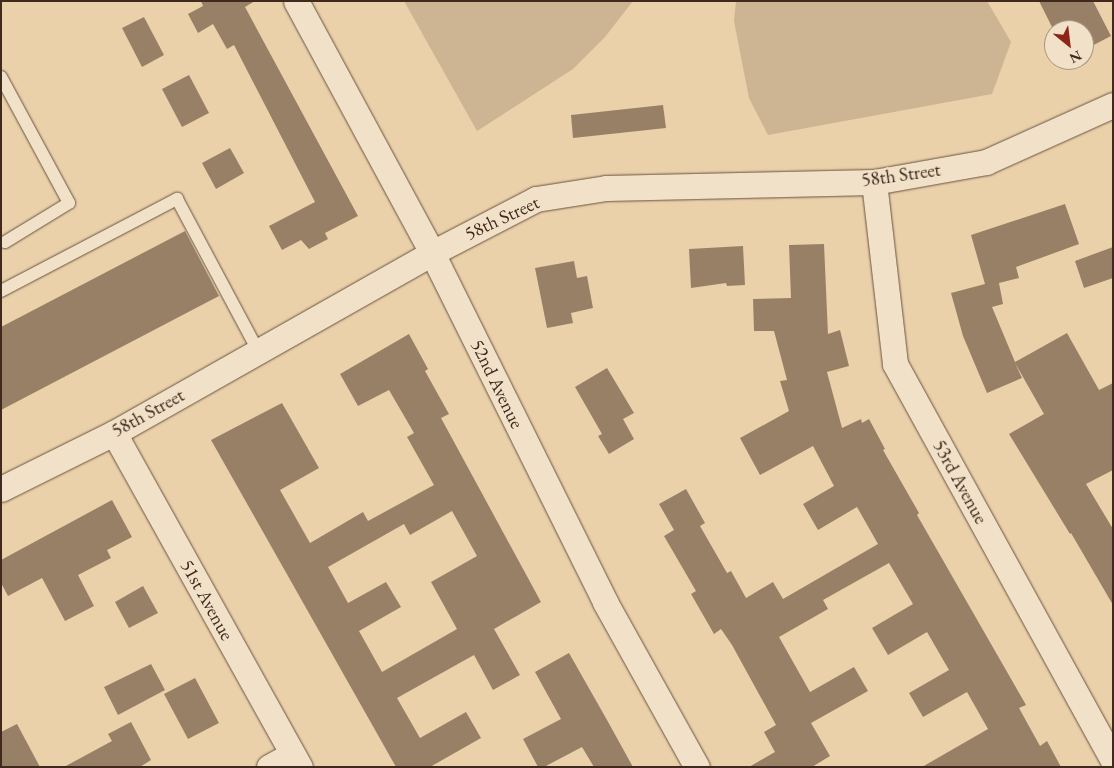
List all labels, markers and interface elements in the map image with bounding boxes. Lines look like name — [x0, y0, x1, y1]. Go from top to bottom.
north arrow — [1044, 20, 1094, 70]
text: N — [1066, 47, 1085, 68]
street label: 58th Street — [860, 158, 942, 192]
street label: 58th Street — [461, 191, 543, 245]
street label: 52nd Avenue — [466, 336, 528, 432]
street label: 58th Street — [108, 384, 188, 442]
street label: 53rd Avenue — [928, 436, 992, 528]
street label: 51st Avenue — [176, 556, 238, 644]

